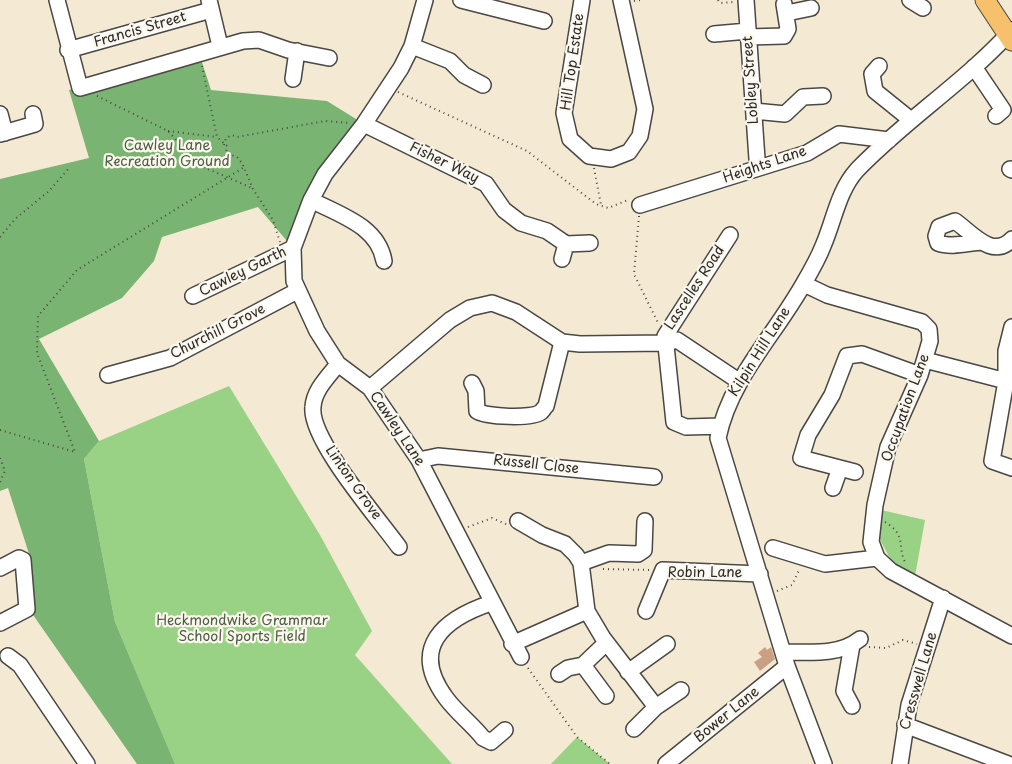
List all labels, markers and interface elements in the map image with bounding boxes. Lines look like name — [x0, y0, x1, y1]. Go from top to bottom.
street label: Francis Street — [92, 9, 188, 51]
street label: Hill Top Estate — [558, 12, 588, 112]
street label: Lobley Street — [740, 35, 762, 125]
park label: Cawley Lane Recreation Ground — [104, 138, 230, 170]
street label: Fisher Way — [406, 139, 482, 187]
street label: Heights Lane — [721, 143, 809, 187]
street label: Lascelles Road — [661, 243, 729, 333]
street label: Cawley Garth — [197, 244, 289, 300]
street label: Churchill Grove — [168, 301, 268, 363]
street label: Kilpin Hill Lane — [726, 304, 794, 400]
street label: Occupation Lane — [879, 352, 933, 464]
street label: Cawley Lane — [366, 388, 428, 470]
street label: Linton Grove — [321, 443, 385, 523]
street label: Russell Close — [492, 452, 580, 478]
street label: Robin Lane — [668, 565, 742, 581]
park label: Heckmondwike Grammar School Sports Field — [156, 613, 328, 646]
street label: Cresswell Lane — [897, 630, 941, 732]
street label: Bower Lane — [691, 684, 763, 746]

